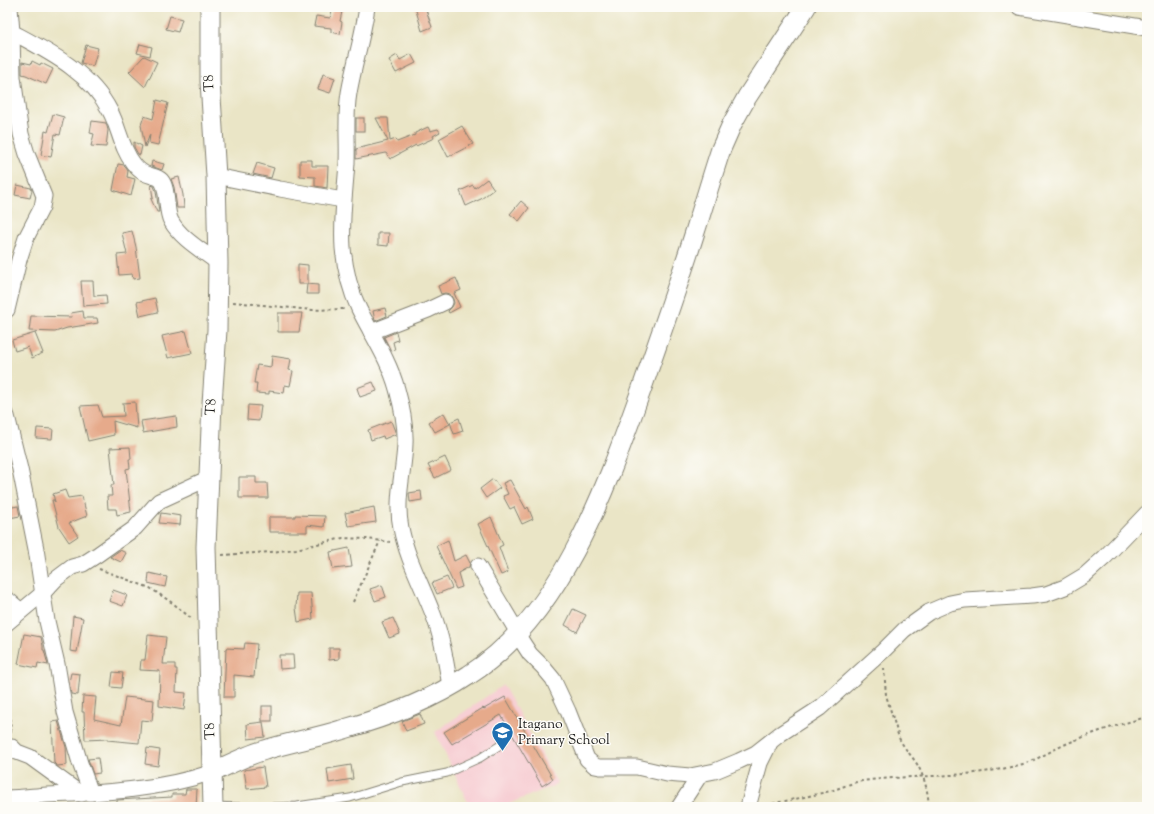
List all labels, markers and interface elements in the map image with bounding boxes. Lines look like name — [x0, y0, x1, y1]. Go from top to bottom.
street label: T8 — [200, 74, 220, 92]
street label: T8 — [202, 398, 222, 416]
place label: Itagano Primary School — [518, 715, 610, 751]
school or university icon: Itagano Primary School — [489, 720, 515, 753]
street label: T8 — [201, 722, 221, 740]

